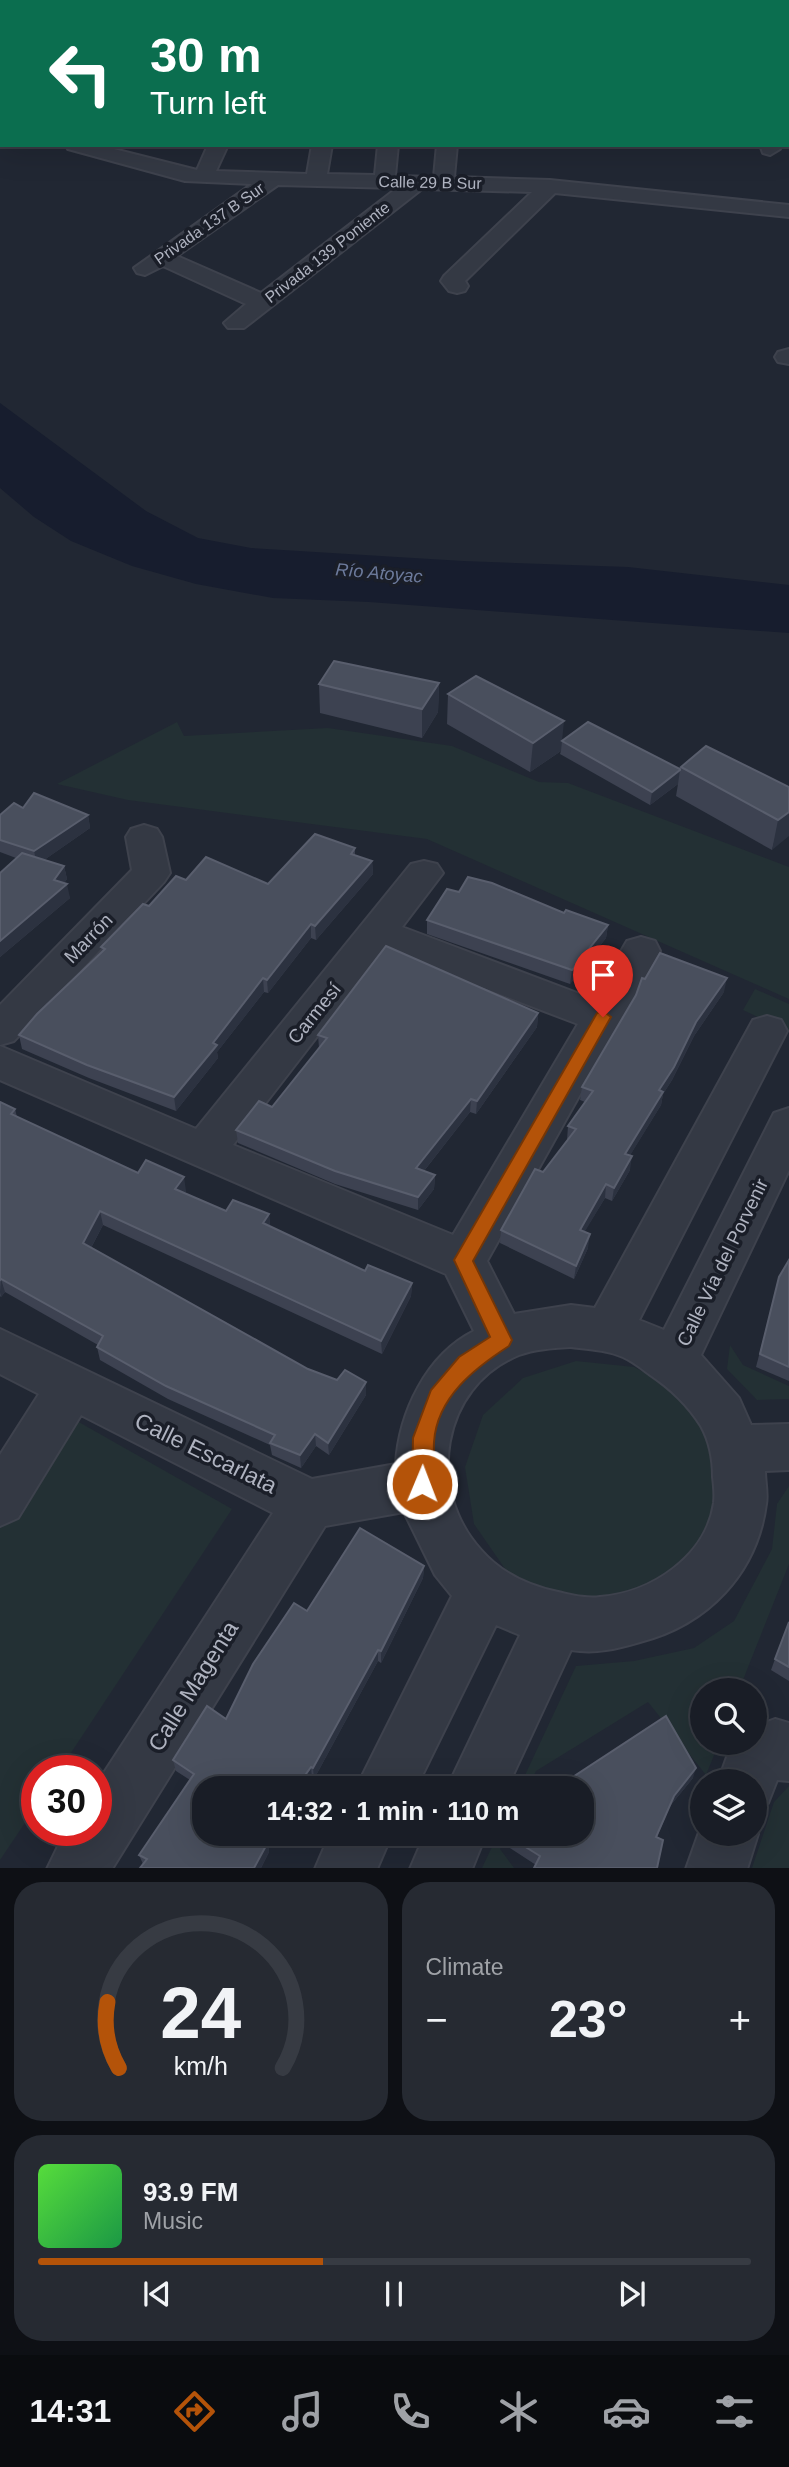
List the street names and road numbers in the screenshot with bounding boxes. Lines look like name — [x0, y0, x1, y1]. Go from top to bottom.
street label: Calle 29 B Sur — [378, 173, 482, 192]
street label: Privada 137 B Sur — [151, 179, 268, 268]
street label: Privada 139 Poniente — [262, 199, 393, 306]
street label: Marrón — [60, 909, 117, 967]
street label: Carmesí — [284, 978, 346, 1048]
street label: Calle Vía del Porvenir — [673, 1174, 772, 1349]
street label: Calle Escarlata — [131, 1407, 281, 1499]
street label: Calle Magenta — [143, 1616, 243, 1756]

